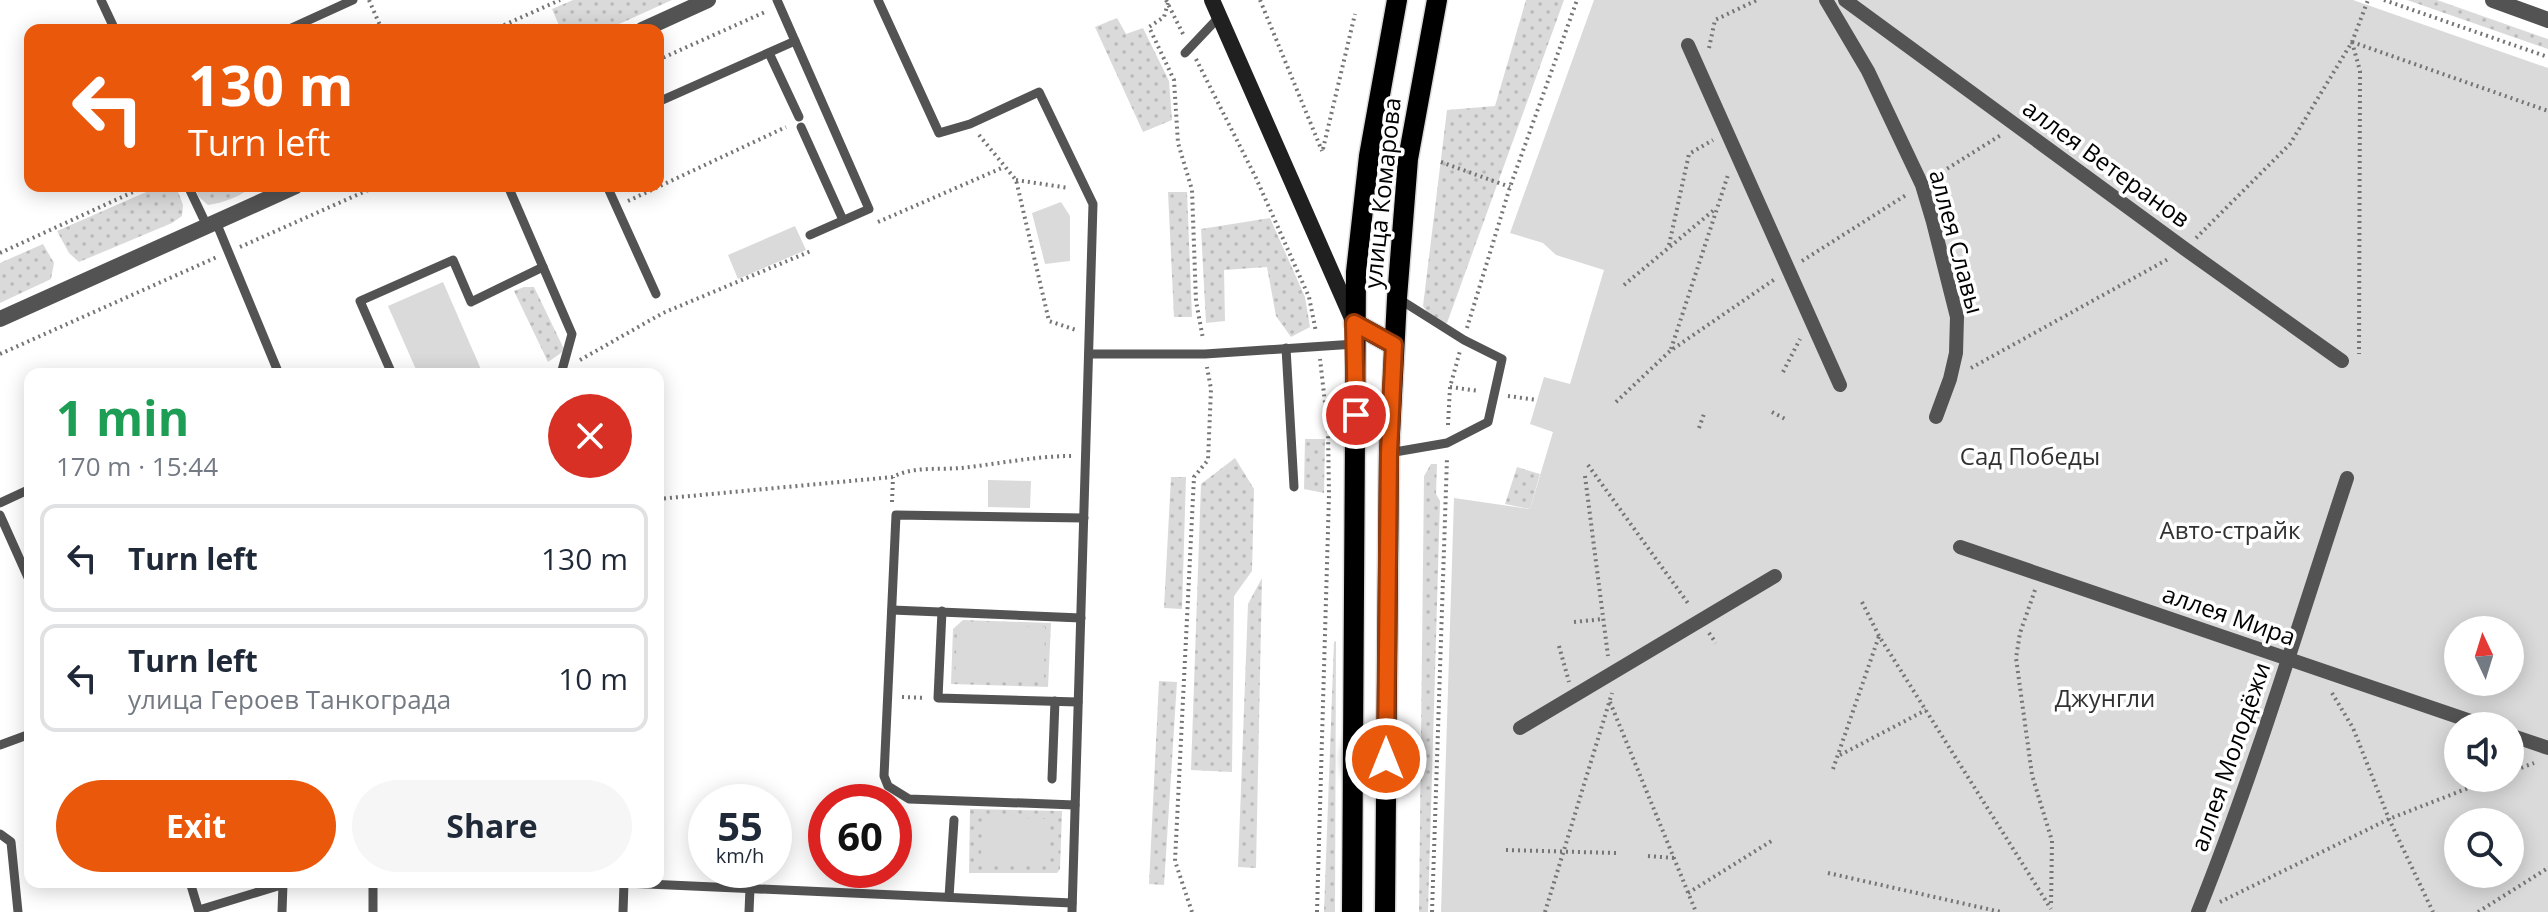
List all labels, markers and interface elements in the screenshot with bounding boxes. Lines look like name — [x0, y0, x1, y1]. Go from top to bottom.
text: 130 m — [188, 46, 354, 122]
icon: left — [56, 56, 160, 160]
street label: аллея Ветеранов — [2017, 91, 2197, 235]
street label: улица Комарова — [1355, 96, 1408, 290]
text: Turn left — [188, 118, 330, 167]
street label: аллея Славы — [1922, 166, 1993, 317]
pin — [1322, 381, 1390, 449]
text: 1 min — [56, 385, 189, 450]
icon: arrive — [1334, 393, 1378, 437]
button: close — [548, 394, 632, 478]
park label: Сад Победы — [1960, 439, 2100, 472]
text: 170 m · 15:44 — [56, 448, 218, 484]
park label: Авто-страйк — [2160, 513, 2301, 546]
icon: left — [60, 536, 104, 580]
text: Turn left — [128, 538, 258, 579]
text: 130 m — [541, 538, 628, 579]
street label: аллея Мира — [2159, 576, 2300, 653]
north arrow — [2444, 616, 2524, 696]
map controls — [2444, 616, 2524, 888]
text: Turn left — [128, 640, 258, 681]
icon: left — [60, 656, 104, 700]
street label: аллея Молодёжи — [2182, 657, 2277, 856]
text: 10 m — [558, 658, 628, 699]
text: улица Героев Танкограда — [128, 681, 451, 717]
park label: Джунгли — [2055, 681, 2155, 714]
button: sound — [2444, 712, 2524, 792]
position arrow — [1344, 717, 1428, 801]
button: Exit — [56, 780, 336, 872]
button: Share — [352, 780, 632, 872]
speed limit sign: 60 — [808, 784, 912, 888]
text: 55 — [717, 798, 763, 853]
button: search — [2444, 808, 2524, 888]
text: km/h — [716, 842, 764, 869]

